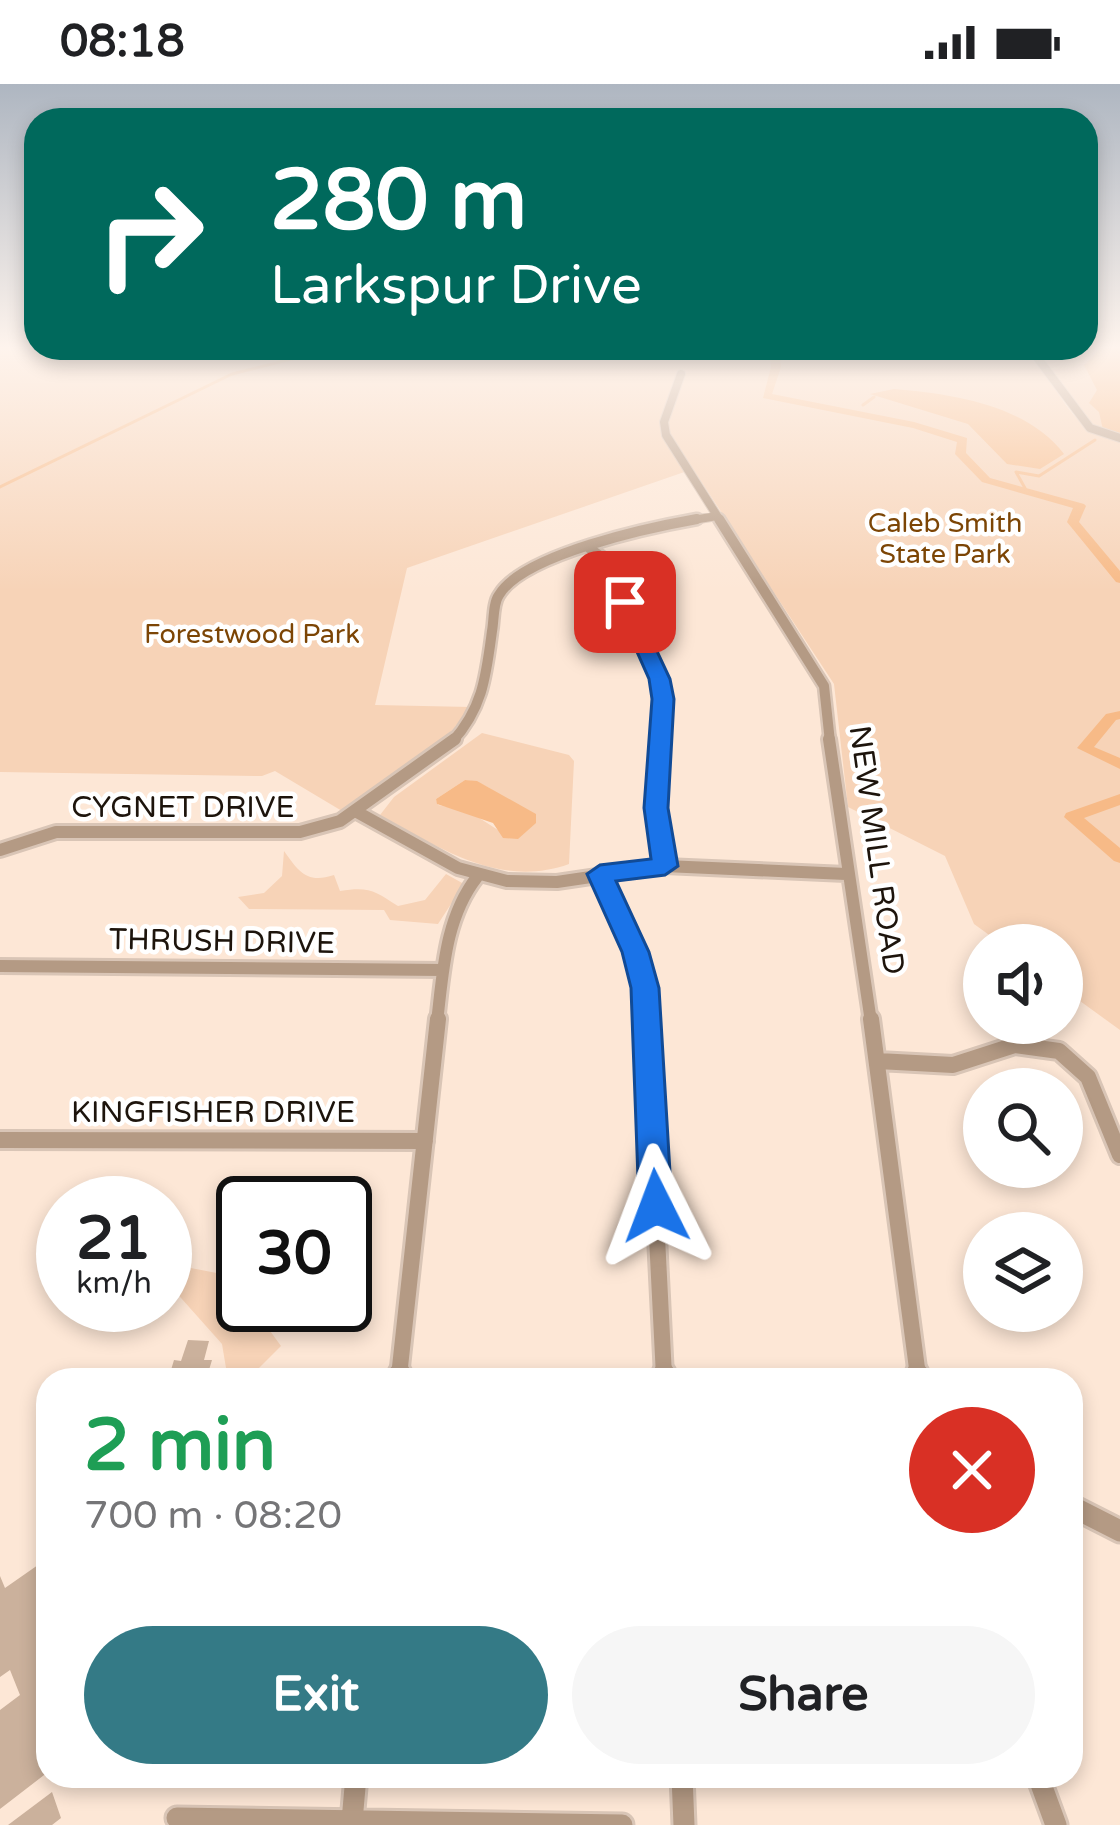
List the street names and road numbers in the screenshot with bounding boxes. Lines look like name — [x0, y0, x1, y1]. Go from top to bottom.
street label: NEW MILL ROAD — [841, 723, 912, 977]
street label: CYGNET DRIVE — [71, 789, 295, 826]
street label: THRUSH DRIVE — [109, 921, 335, 962]
street label: KINGFISHER DRIVE — [71, 1094, 355, 1131]

